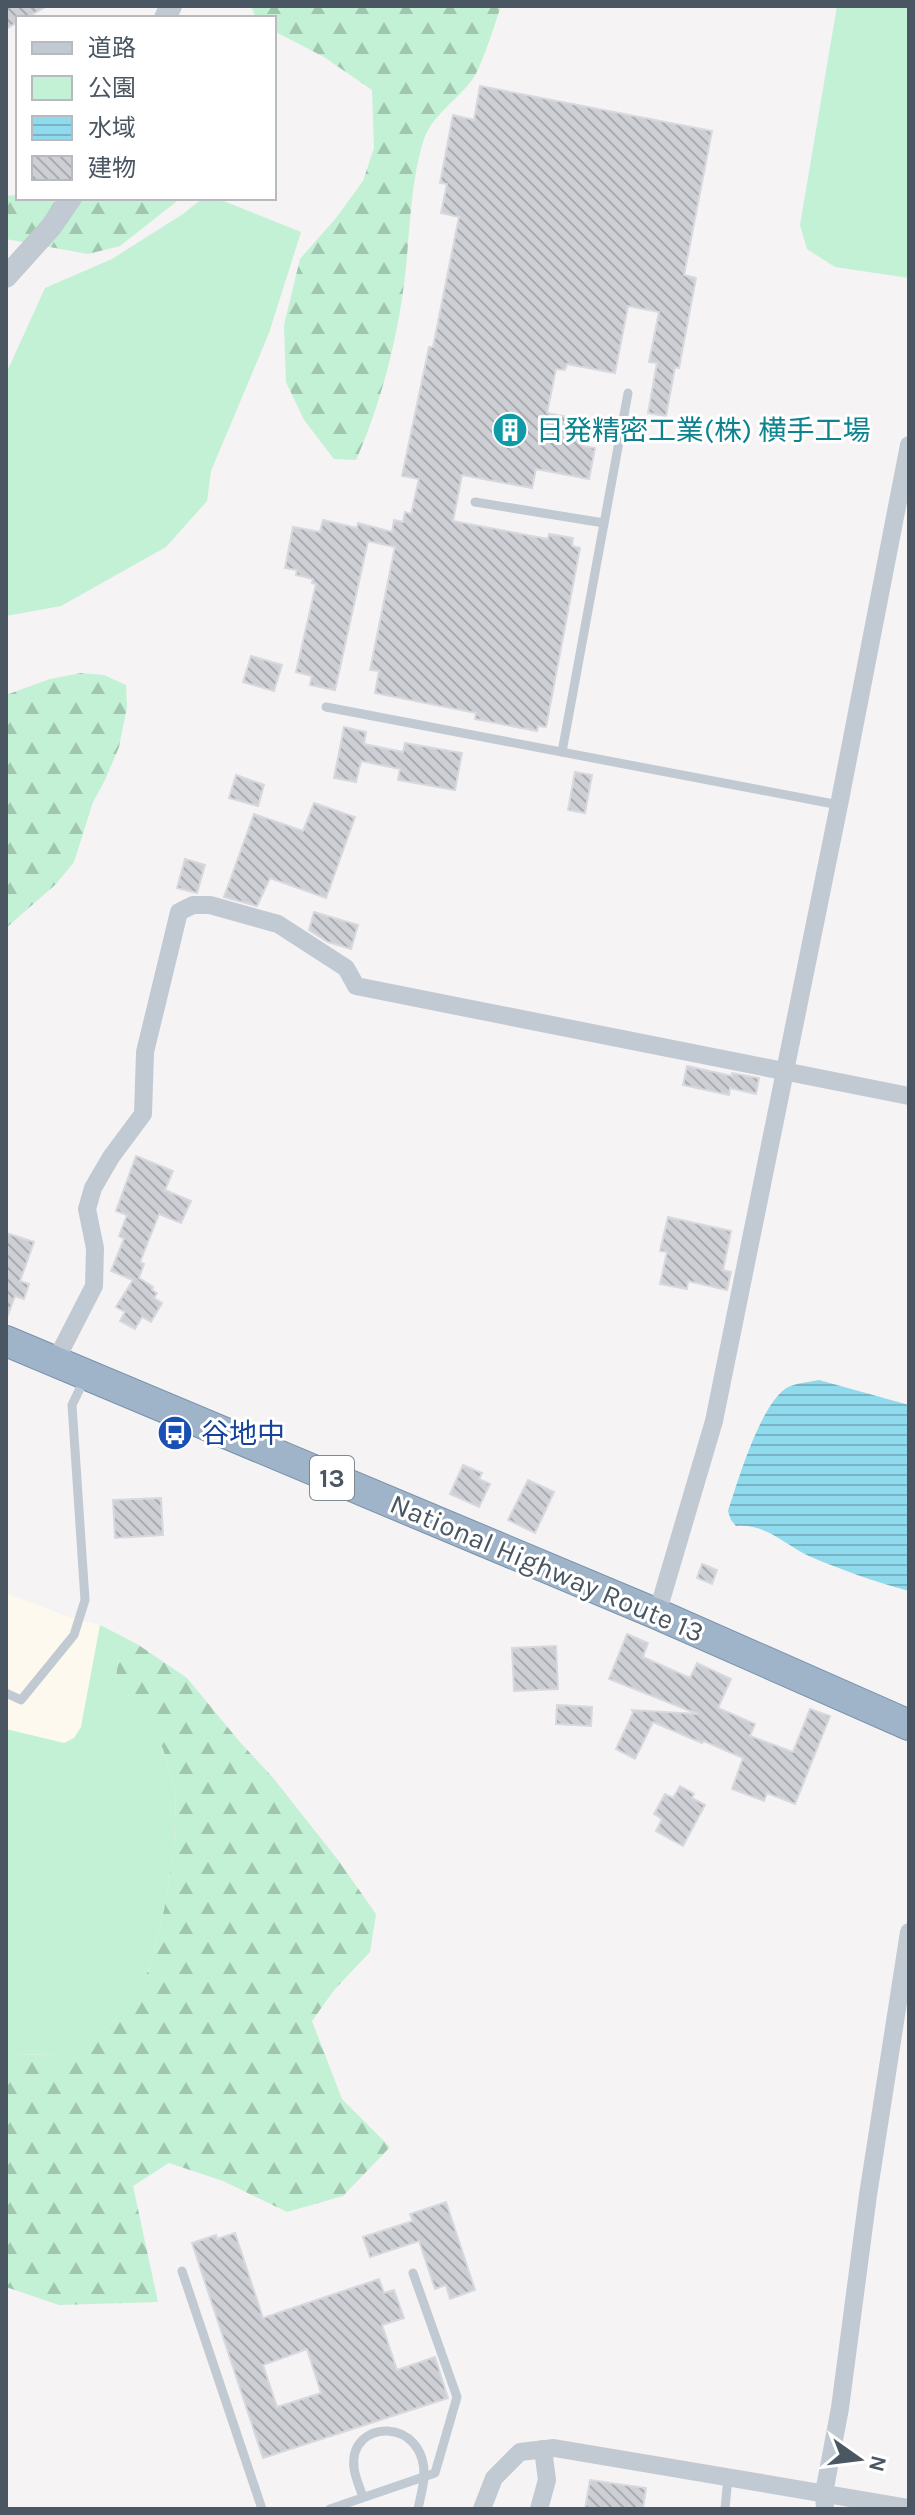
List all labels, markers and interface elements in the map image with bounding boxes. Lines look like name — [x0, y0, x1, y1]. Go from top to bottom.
legend — [16, 16, 276, 200]
text: 道路 — [88, 34, 136, 62]
text: 公園 — [88, 74, 136, 102]
text: 水域 — [88, 114, 136, 142]
text: 建物 — [88, 154, 136, 182]
building icon: 日発精密工業(株) 横手工場 — [491, 411, 529, 449]
place label: 日発精密工業(株) 横手工場 — [536, 414, 871, 447]
bus stop icon: 谷地中 — [156, 1414, 194, 1452]
place label: 谷地中 — [201, 1417, 285, 1450]
road number: 13 — [310, 1456, 354, 1500]
street label: National Highway Route 13 — [385, 1487, 709, 1649]
north arrow — [819, 2419, 899, 2499]
text: N — [863, 2453, 892, 2474]

